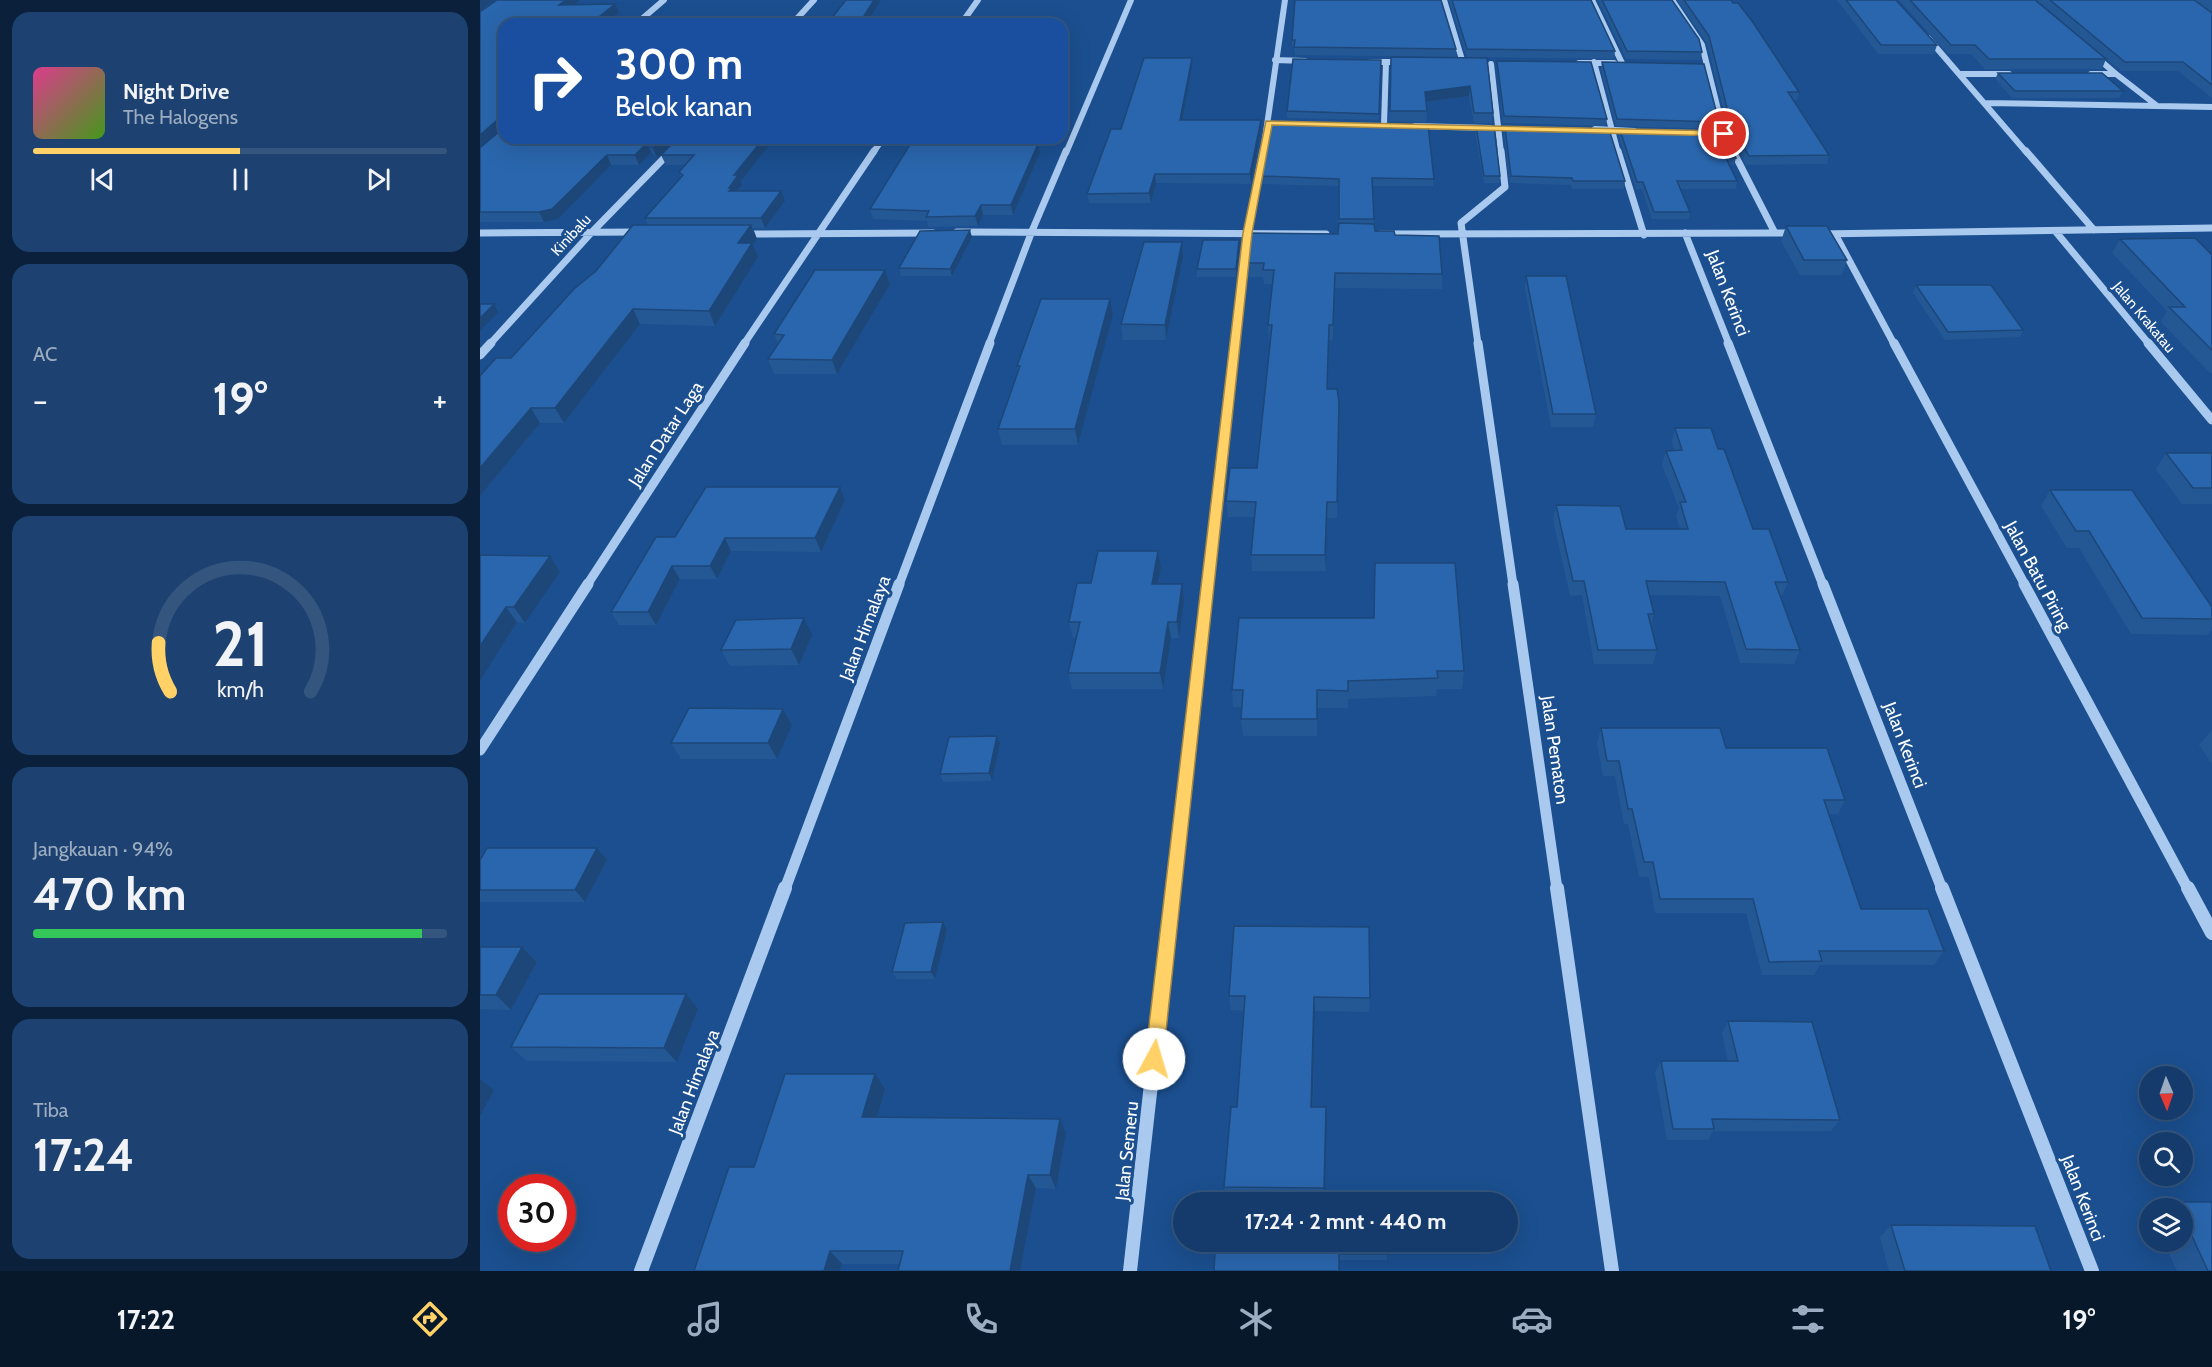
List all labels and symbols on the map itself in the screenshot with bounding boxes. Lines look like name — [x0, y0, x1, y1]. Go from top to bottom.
pin — [1698, 108, 1749, 159]
street label: Kinibalu — [547, 210, 595, 260]
street label: Jalan Kerinci — [1701, 246, 1754, 339]
street label: Jalan Krakatau — [2108, 277, 2179, 356]
street label: Jalan Datar Laga — [623, 377, 708, 492]
street label: Jalan Batu Piring — [1999, 516, 2077, 636]
street label: Jalan Himalaya — [834, 572, 895, 685]
street label: Jalan Pematon — [1536, 693, 1574, 806]
street label: Jalan Kerinci — [1878, 698, 1931, 791]
street label: Jalan Himalaya — [663, 1026, 724, 1139]
position arrow — [1122, 1027, 1186, 1091]
north arrow — [2139, 1066, 2193, 1120]
street label: Jalan Semeru — [1111, 1100, 1143, 1203]
street label: Jalan Kerinci — [2056, 1151, 2109, 1244]
speed limit sign: 30 — [498, 1174, 576, 1252]

